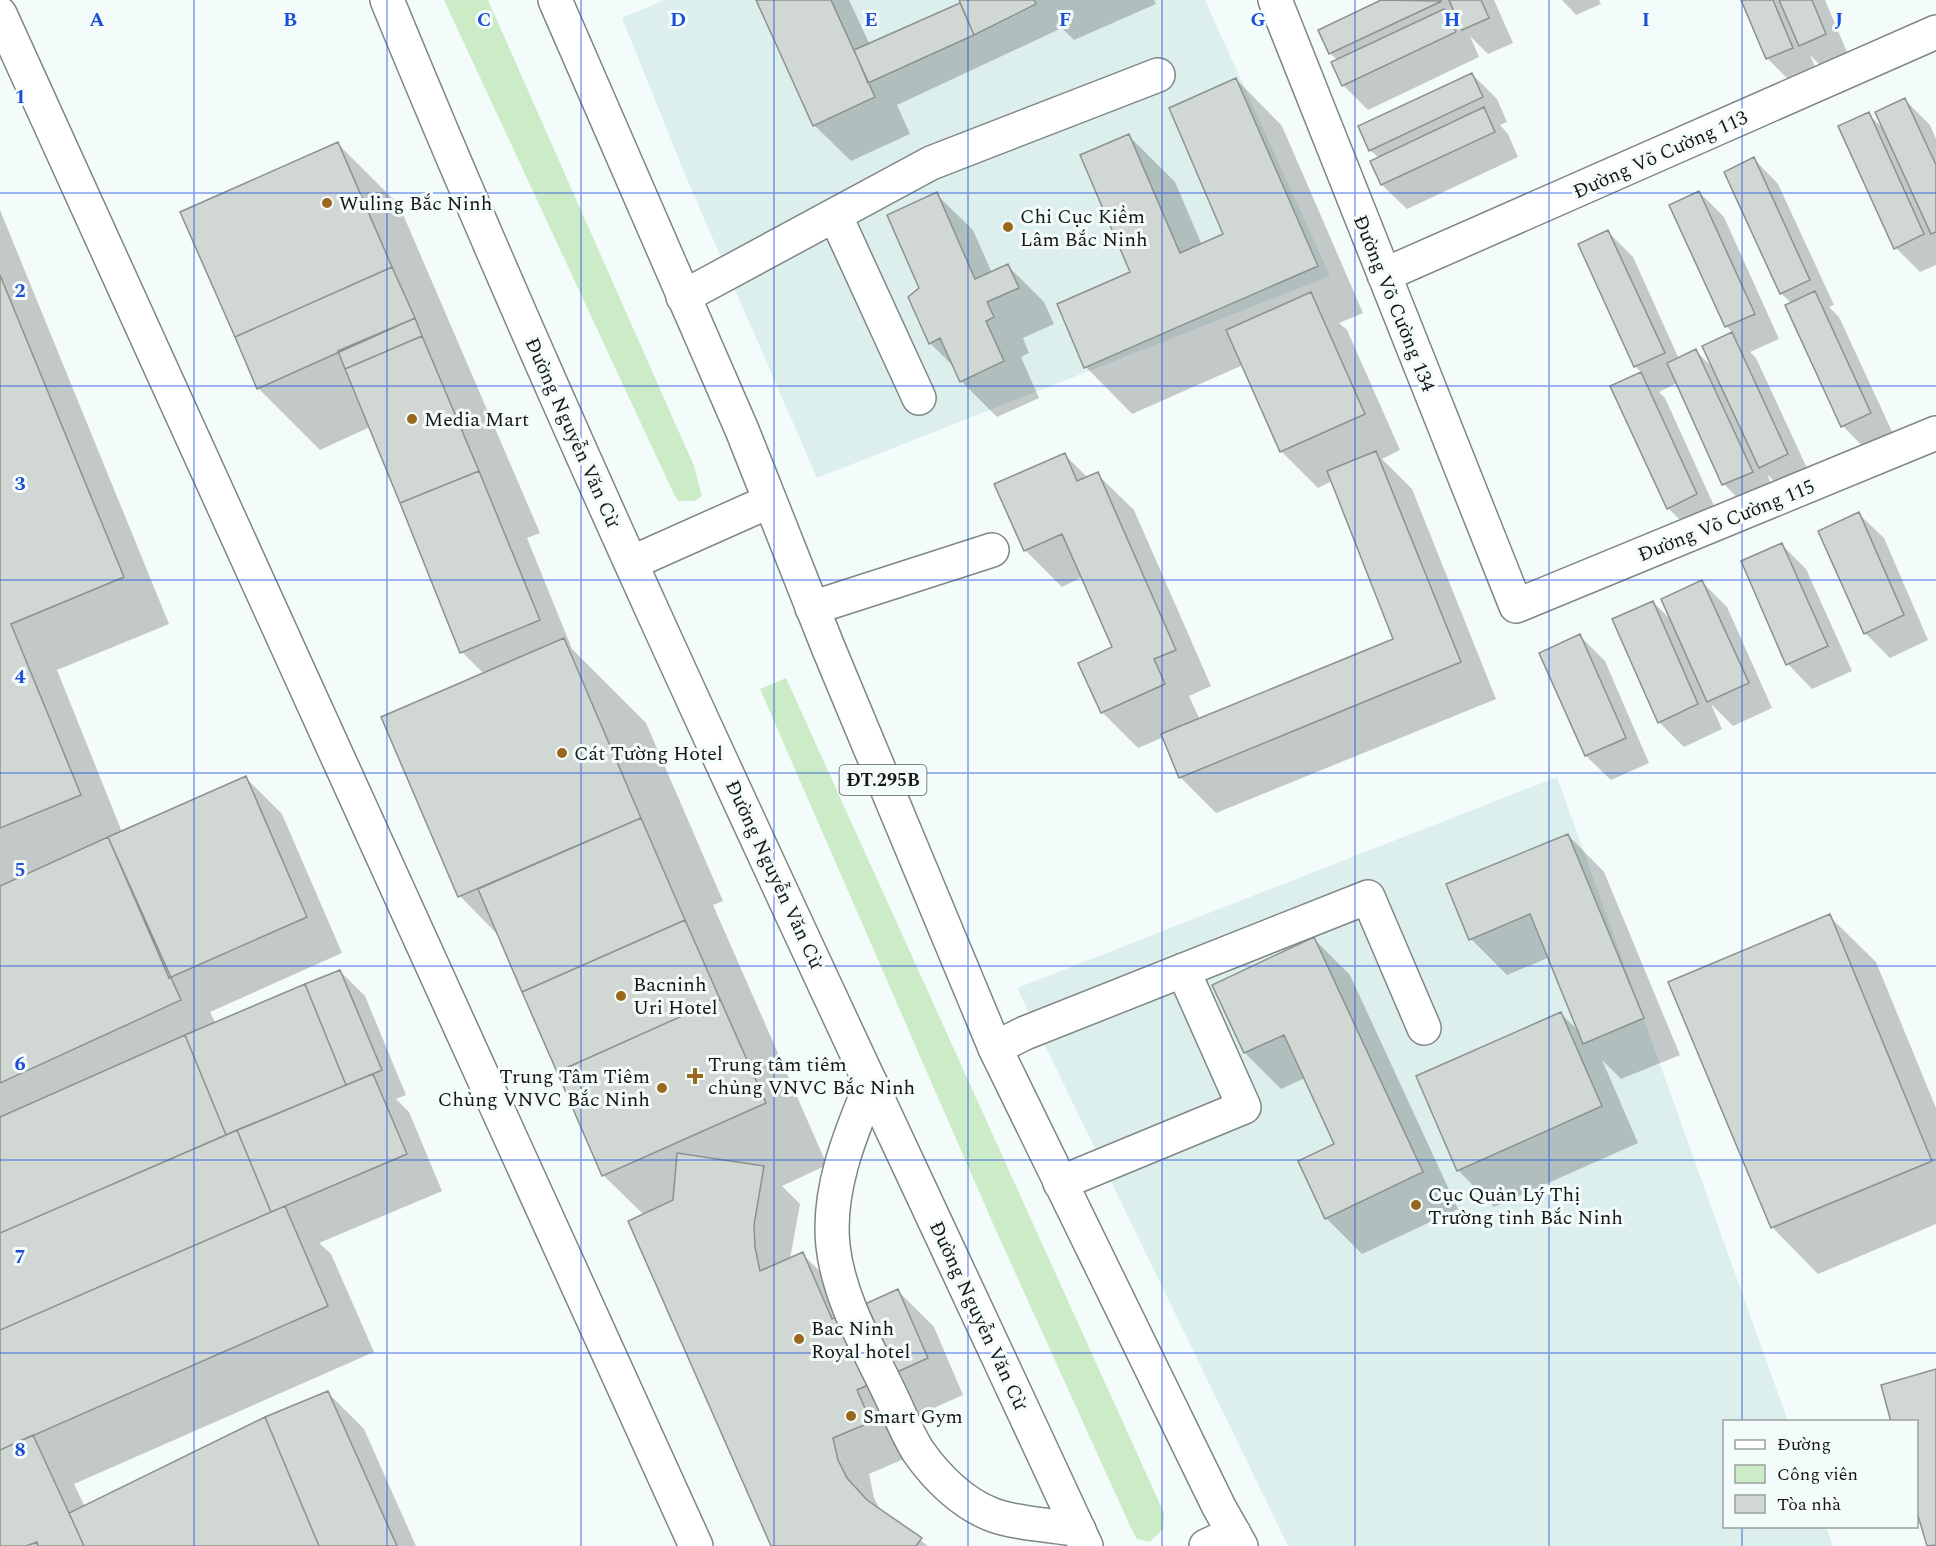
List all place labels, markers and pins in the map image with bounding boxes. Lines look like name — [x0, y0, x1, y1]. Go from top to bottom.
place label: Wuling Bắc Ninh — [339, 189, 492, 219]
marker: Wuling Bắc Ninh — [320, 196, 334, 210]
place label: Chi Cục Kiểm Lâm Bắc Ninh — [1020, 202, 1148, 255]
marker: Chi Cục Kiểm Lâm Bắc Ninh — [1001, 220, 1015, 234]
place label: Media Mart — [424, 405, 529, 435]
marker: Media Mart — [405, 412, 419, 426]
place label: Cát Tường Hotel — [574, 739, 723, 769]
marker: Cát Tường Hotel — [555, 746, 569, 760]
place label: Bacninh Uri Hotel — [633, 970, 718, 1023]
marker: Bacninh Uri Hotel — [614, 989, 628, 1003]
place label: Trung tâm tiêm chủng VNVC Bắc Ninh — [708, 1050, 915, 1103]
place label: Trung Tâm Tiêm Chủng VNVC Bắc Ninh — [438, 1062, 650, 1115]
marker: Trung tâm tiêm chủng VNVC Bắc Ninh — [686, 1067, 704, 1085]
marker: Trung Tâm Tiêm Chủng VNVC Bắc Ninh — [655, 1081, 669, 1095]
place label: Cục Quản Lý Thị Trường tỉnh Bắc Ninh — [1428, 1180, 1623, 1233]
marker: Cục Quản Lý Thị Trường tỉnh Bắc Ninh — [1409, 1198, 1423, 1212]
place label: Bac Ninh Royal hotel — [811, 1314, 910, 1367]
marker: Bac Ninh Royal hotel — [792, 1332, 806, 1346]
place label: Smart Gym — [863, 1402, 963, 1432]
marker: Smart Gym — [844, 1409, 858, 1423]

